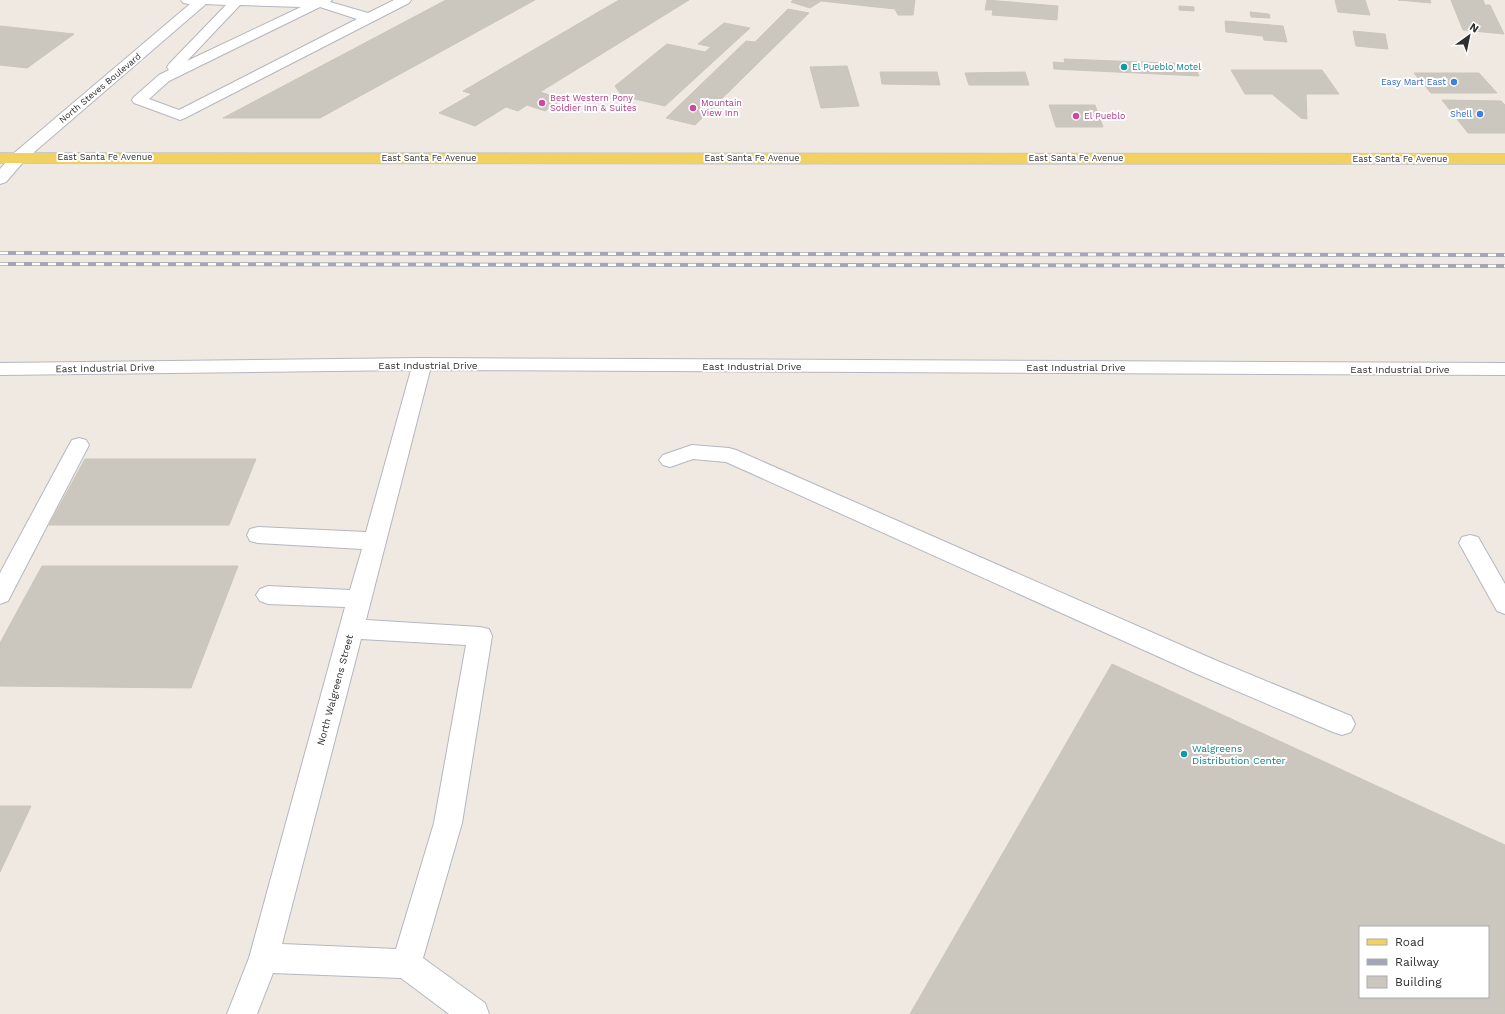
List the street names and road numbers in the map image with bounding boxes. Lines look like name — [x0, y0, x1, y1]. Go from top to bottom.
street label: North Steves Boulevard — [57, 51, 143, 125]
street label: East Santa Fe Avenue — [57, 152, 153, 162]
street label: East Santa Fe Avenue — [381, 153, 477, 163]
street label: East Santa Fe Avenue — [704, 153, 800, 163]
street label: East Santa Fe Avenue — [1028, 153, 1124, 163]
street label: East Santa Fe Avenue — [1352, 154, 1448, 164]
street label: East Industrial Drive — [378, 360, 478, 371]
street label: East Industrial Drive — [702, 361, 802, 372]
street label: East Industrial Drive — [55, 362, 155, 374]
street label: East Industrial Drive — [1026, 362, 1126, 373]
street label: East Industrial Drive — [1350, 364, 1450, 375]
street label: North Walgreens Street — [315, 633, 355, 747]

